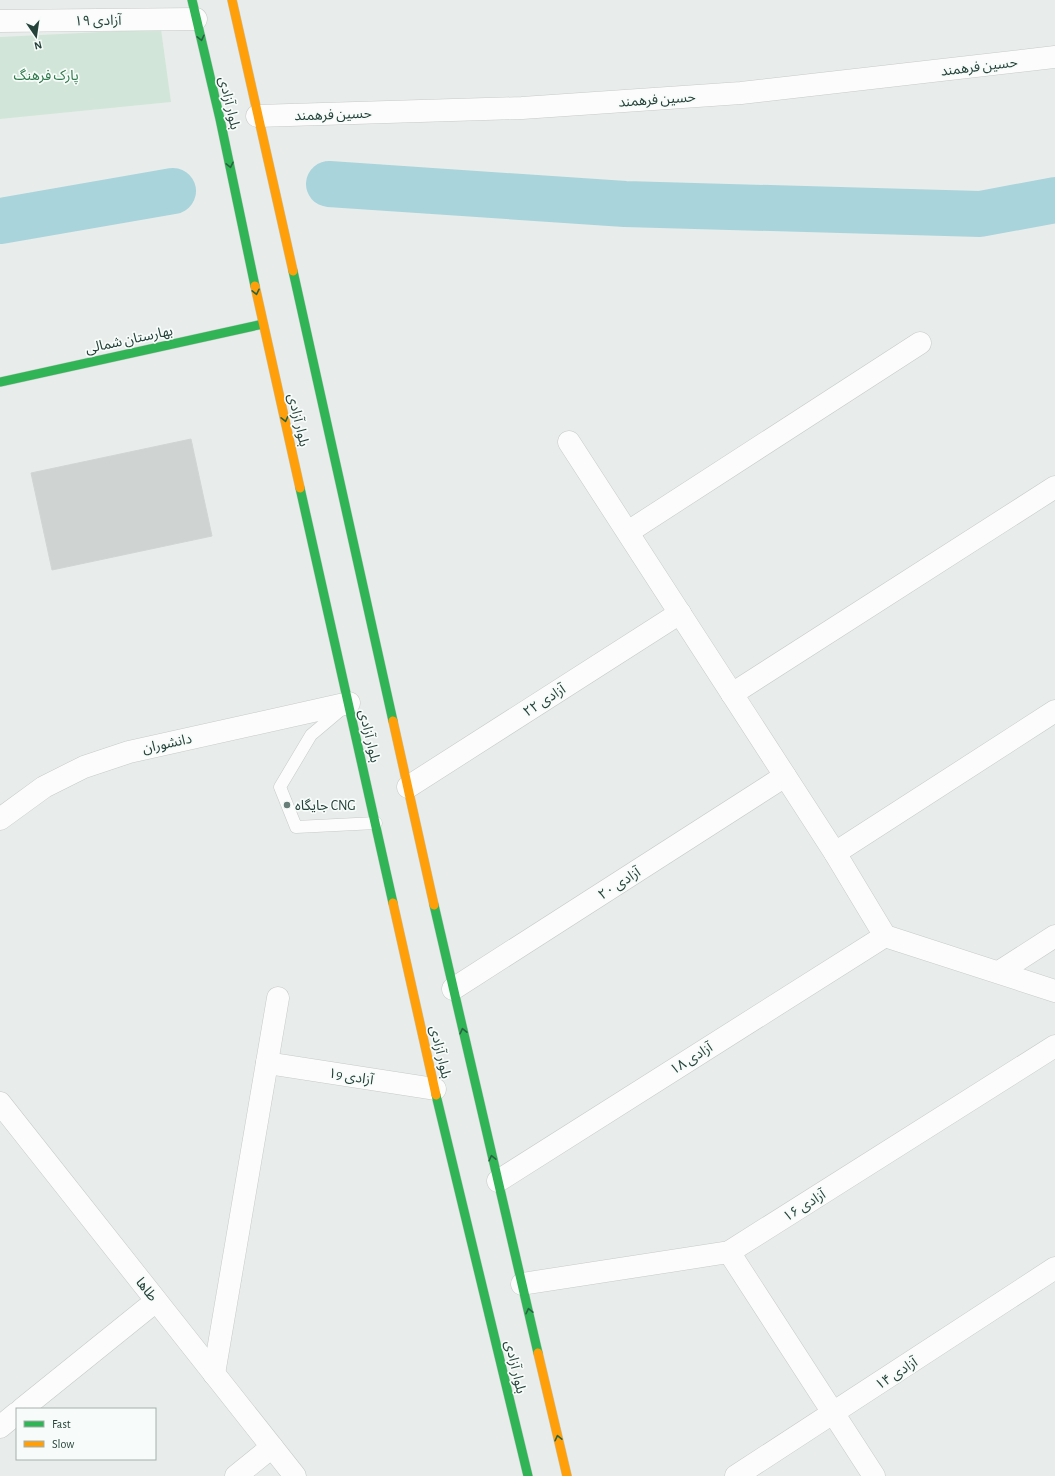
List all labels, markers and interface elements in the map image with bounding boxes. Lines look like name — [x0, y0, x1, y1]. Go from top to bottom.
street label: آزادی ۱۹ — [74, 13, 123, 29]
north arrow — [16, 16, 56, 56]
one-way arrow — [196, 35, 204, 41]
text: N — [33, 39, 43, 51]
street label: حسین فرهمند — [940, 55, 1019, 80]
park label: پارک فرهنگ — [13, 68, 79, 85]
street label: بلوار آزادی — [215, 75, 243, 132]
street label: حسین فرهمند — [618, 90, 696, 111]
street label: حسین فرهمند — [294, 107, 372, 124]
one-way arrow — [225, 162, 233, 168]
one-way arrow — [252, 289, 260, 295]
street label: بهارستان شمالی — [84, 324, 175, 357]
street label: بلوار آزادی — [284, 392, 312, 449]
one-way arrow — [280, 416, 288, 422]
street label: آزادی ۲۲ — [521, 681, 569, 720]
street label: بلوار آزادی — [355, 708, 383, 765]
street label: دانشوران — [141, 732, 194, 757]
place label: جایگاه CNG — [295, 798, 356, 813]
marker: جایگاه CNG — [282, 800, 292, 810]
street label: آزادی ۲۰ — [596, 864, 644, 903]
street label: بلوار آزادی — [426, 1024, 454, 1081]
one-way arrow — [460, 1028, 468, 1034]
street label: آزادی ۱۸ — [667, 1039, 716, 1078]
street label: آزادی ۱9 — [327, 1066, 375, 1089]
one-way arrow — [489, 1155, 497, 1161]
street label: آزادی ۱۶ — [780, 1186, 829, 1225]
street label: طاها — [133, 1275, 160, 1304]
one-way arrow — [525, 1308, 533, 1315]
street label: بلوار آزادی — [501, 1339, 529, 1396]
street label: آزادی ۱۴ — [873, 1354, 921, 1393]
legend — [16, 1408, 156, 1460]
text: Fast — [52, 1418, 71, 1430]
one-way arrow — [555, 1435, 563, 1441]
text: Slow — [52, 1438, 74, 1450]

